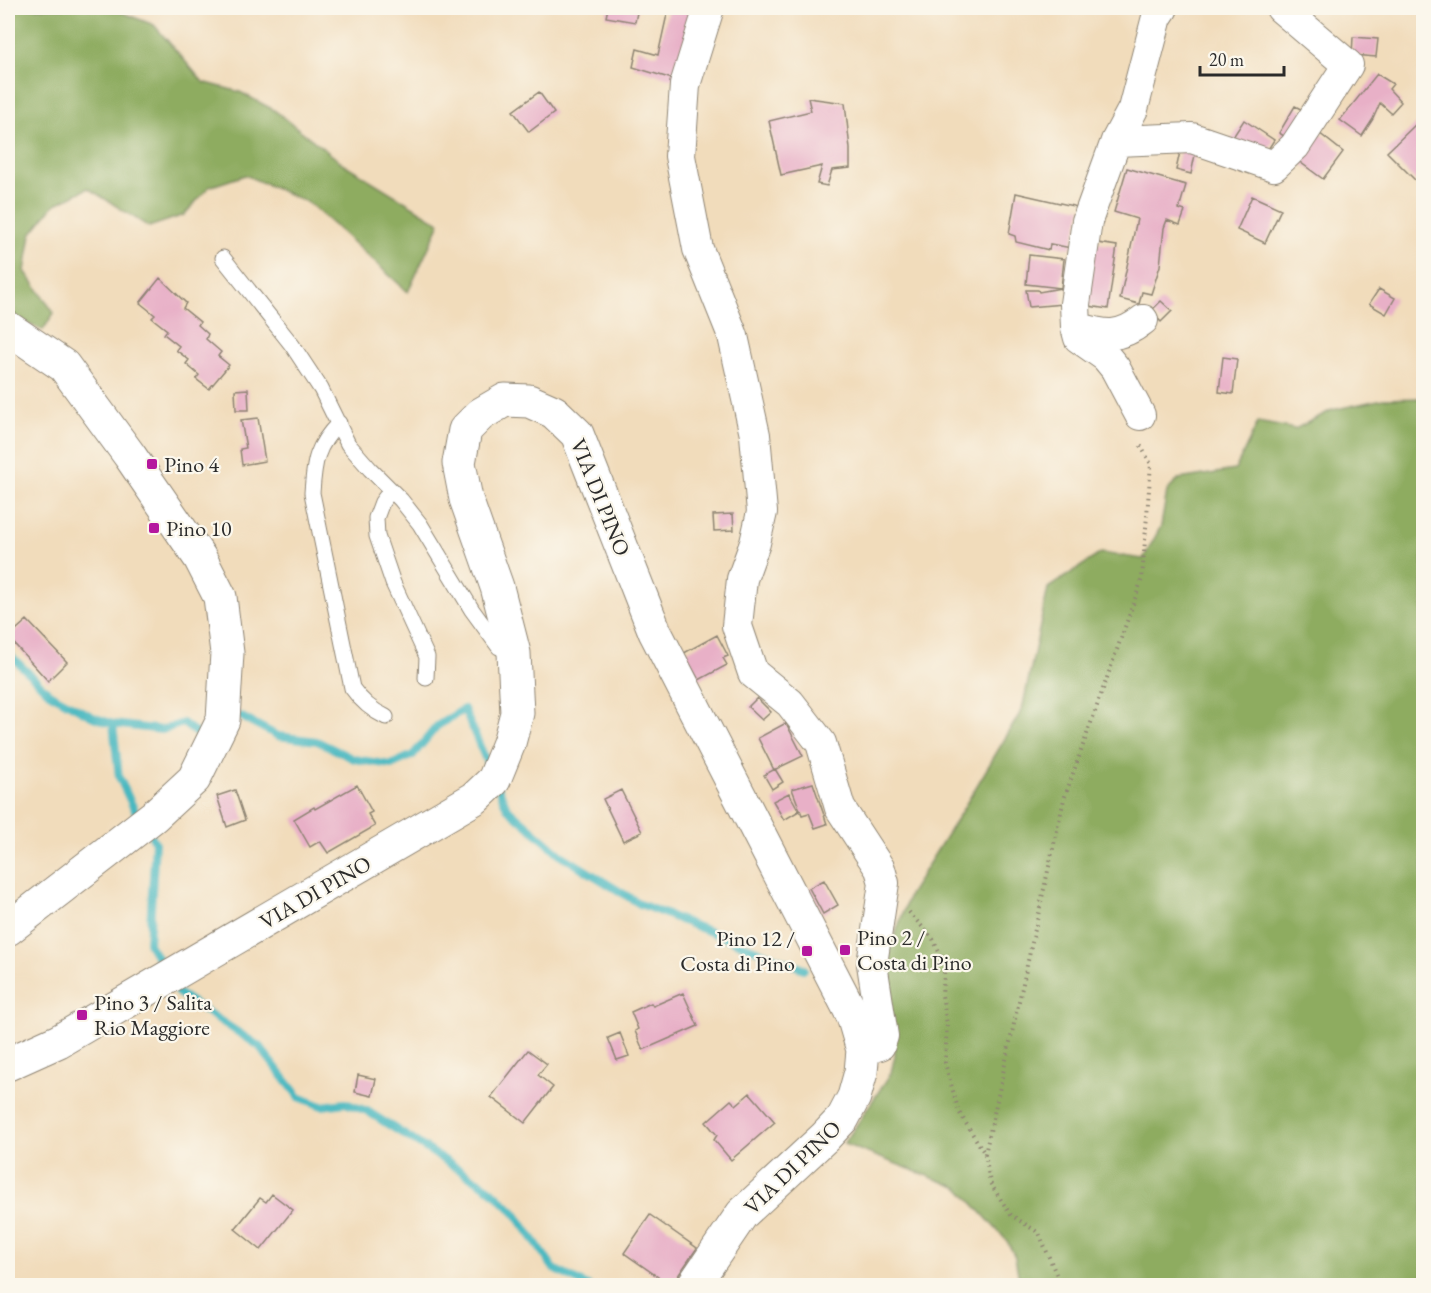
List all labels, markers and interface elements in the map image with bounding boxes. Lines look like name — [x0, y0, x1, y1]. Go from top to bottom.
scale bar — [1200, 39, 1284, 77]
text: 20 m — [1209, 48, 1244, 71]
street label: VIA DI PINO — [564, 434, 637, 560]
place label: Pino 4 — [164, 450, 219, 479]
marker: Pino 4 — [145, 457, 159, 471]
place label: Pino 10 — [166, 514, 232, 543]
marker: Pino 10 — [147, 521, 161, 535]
street label: VIA DI PINO — [254, 849, 376, 936]
place label: Pino 2 / Costa di Pino — [857, 923, 972, 977]
place label: Pino 12 / Costa di Pino — [680, 924, 795, 978]
marker: Pino 2 / Costa di Pino — [838, 943, 852, 957]
marker: Pino 12 / Costa di Pino — [800, 944, 814, 958]
place label: Pino 3 / Salita Rio Maggiore — [94, 988, 212, 1042]
marker: Pino 3 / Salita Rio Maggiore — [75, 1008, 89, 1022]
street label: VIA DI PINO — [738, 1114, 847, 1221]

